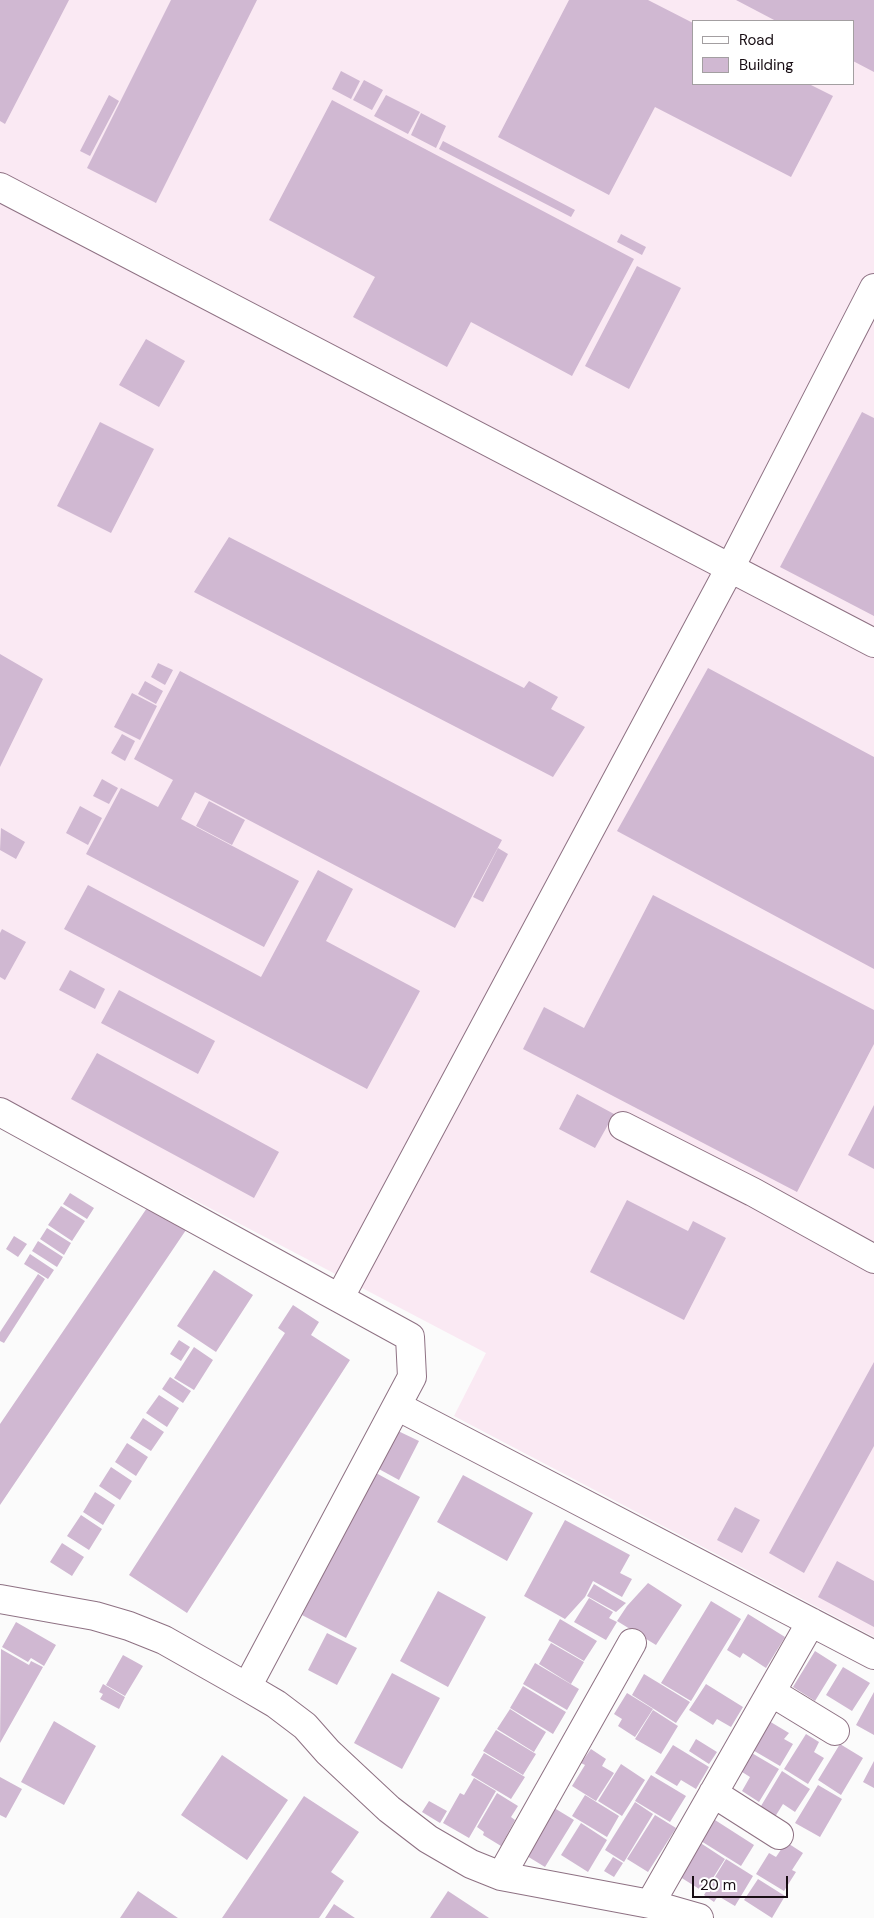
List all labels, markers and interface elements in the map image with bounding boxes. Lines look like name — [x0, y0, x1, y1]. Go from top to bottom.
legend — [692, 20, 854, 85]
text: Road — [739, 30, 774, 50]
text: Building — [739, 55, 794, 75]
scale bar — [694, 1866, 790, 1898]
text: 20 m — [700, 1875, 736, 1895]

